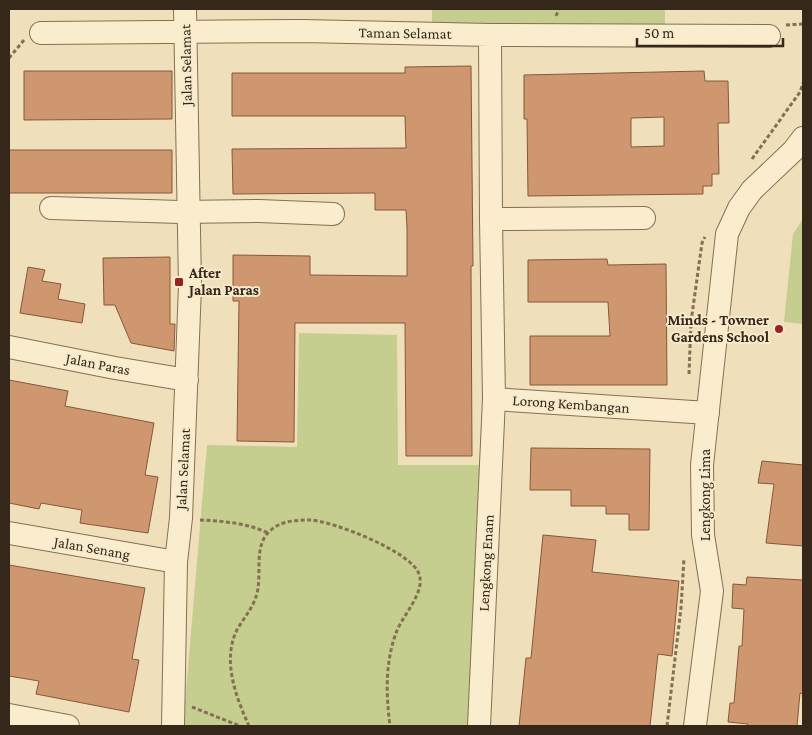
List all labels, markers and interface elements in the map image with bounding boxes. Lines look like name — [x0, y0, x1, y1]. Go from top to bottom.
scale bar — [637, 15, 783, 47]
street label: Jalan Selamat — [177, 23, 196, 108]
street label: Taman Selamat — [358, 24, 453, 42]
text: 50 m — [644, 25, 674, 41]
place label: After Jalan Paras — [187, 265, 259, 298]
marker: After Jalan Paras — [173, 276, 185, 288]
place label: Minds - Towner Gardens School — [667, 312, 770, 345]
marker: Minds - Towner Gardens School — [773, 323, 785, 335]
street label: Jalan Paras — [62, 350, 132, 379]
street label: Lorong Kembangan — [512, 392, 630, 417]
street label: Jalan Selamat — [173, 427, 194, 512]
street label: Lengkong Lima — [697, 449, 714, 541]
street label: Lengkong Enam — [475, 514, 498, 612]
street label: Jalan Senang — [51, 533, 131, 564]

